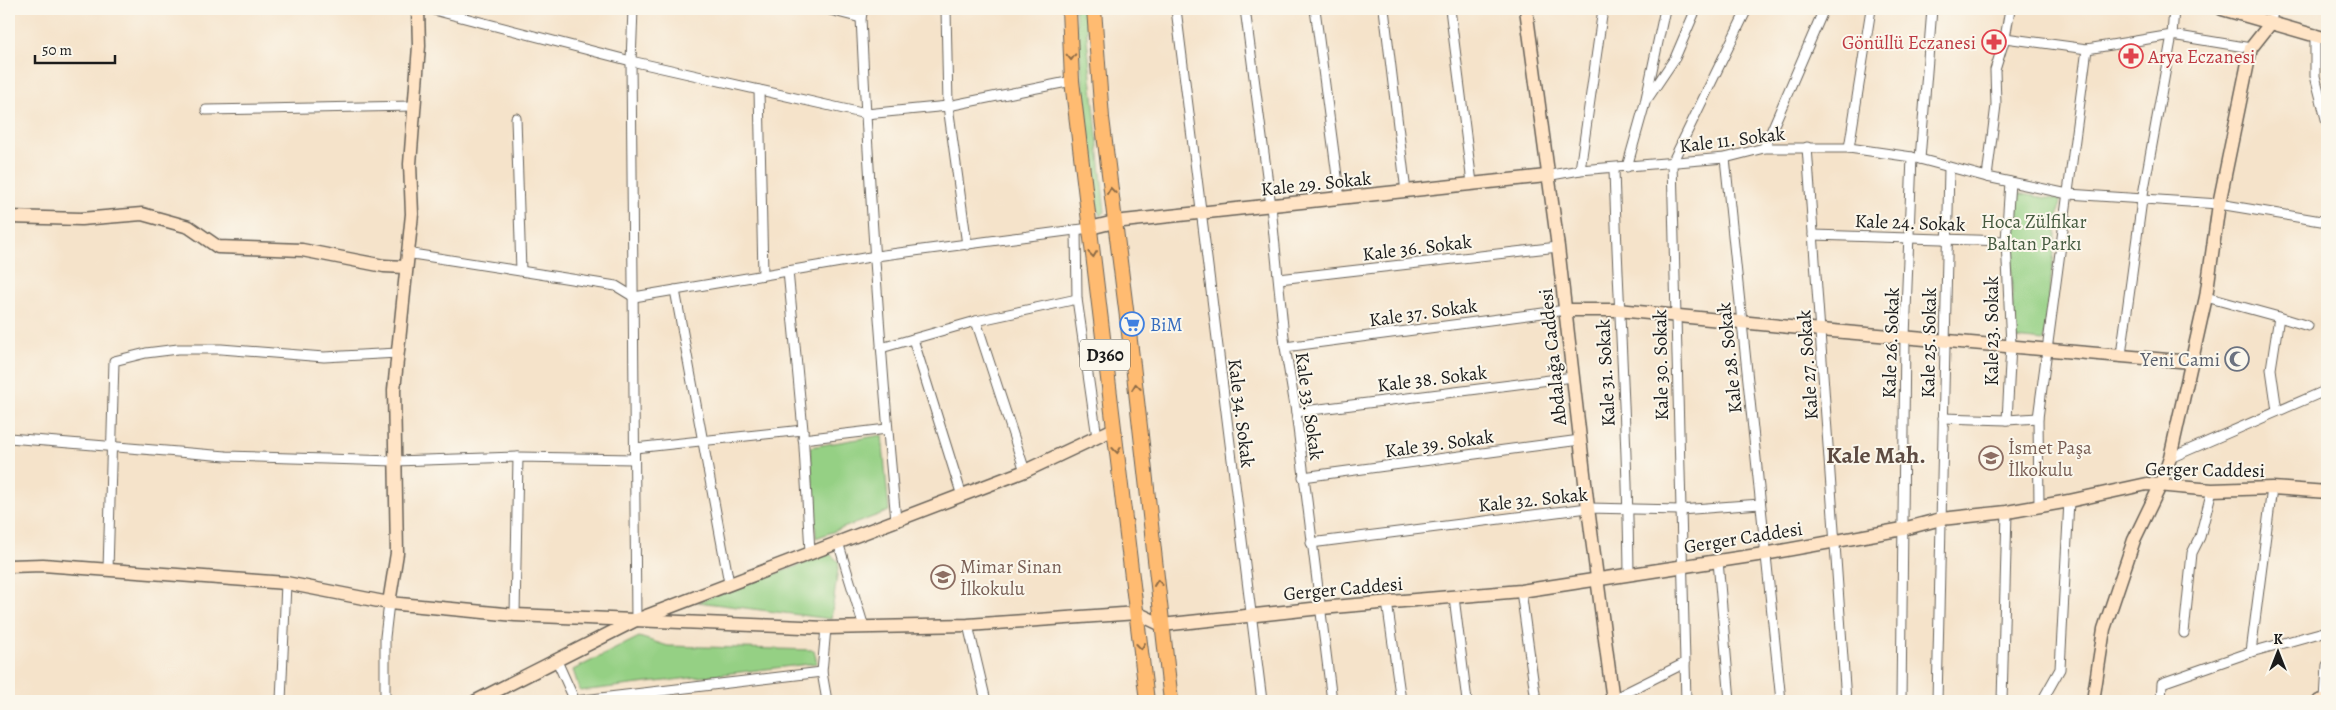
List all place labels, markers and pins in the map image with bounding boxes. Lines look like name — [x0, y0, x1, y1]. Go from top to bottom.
pharmacy icon: Gönüllü Eczanesi — [1981, 29, 2007, 55]
place label: Gönüllü Eczanesi — [1842, 30, 1976, 56]
pharmacy icon: Arya Eczanesi — [2118, 43, 2144, 69]
place label: Arya Eczanesi — [2147, 44, 2255, 70]
supermarket icon: BiM — [1119, 311, 1145, 337]
place label: BiM — [1150, 312, 1183, 338]
mosque icon: Yeni Cami — [2224, 346, 2250, 372]
place label: Yeni Cami — [2140, 347, 2220, 373]
place label: İsmet Paşa İlkokulu — [2008, 435, 2092, 483]
school or university icon: İsmet Paşa İlkokulu — [1978, 445, 2004, 471]
place label: Mimar Sinan İlkokulu — [960, 554, 1062, 602]
school or university icon: Mimar Sinan İlkokulu — [930, 564, 956, 590]

